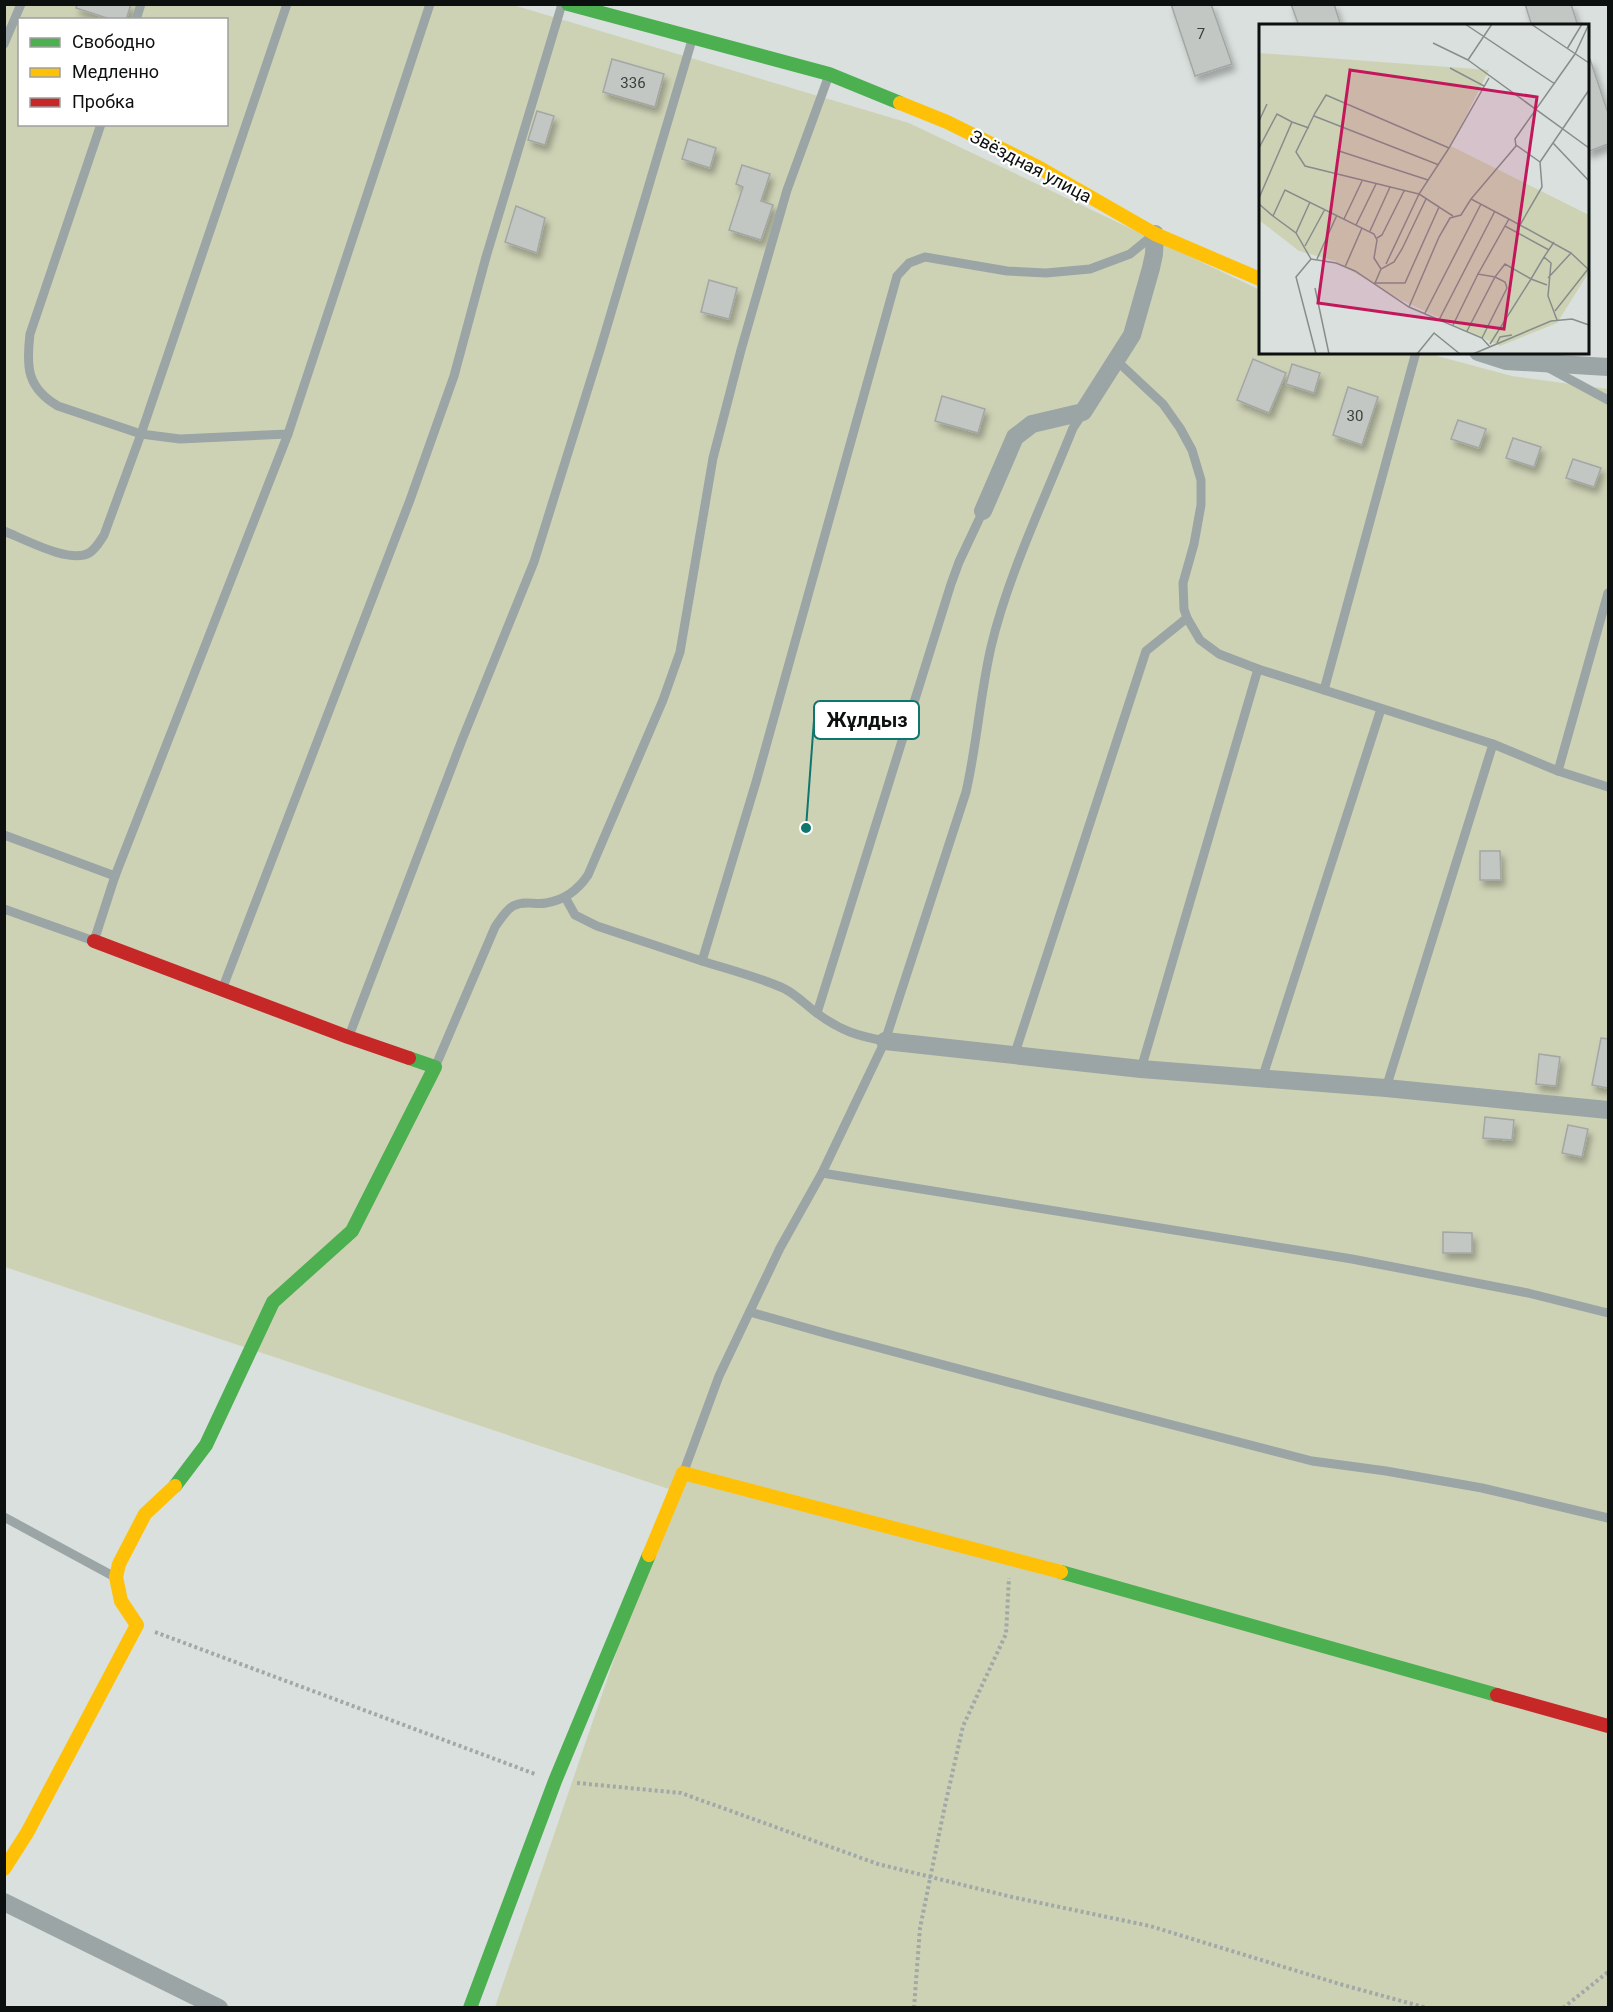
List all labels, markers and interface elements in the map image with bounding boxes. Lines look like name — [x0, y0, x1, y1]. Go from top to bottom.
legend — [18, 18, 228, 126]
inset map — [1259, 24, 1589, 354]
house number: 7 — [1197, 25, 1205, 43]
text: Свободно — [72, 31, 155, 52]
text: Медленно — [72, 61, 159, 82]
house number: 336 — [620, 74, 646, 92]
text: Пробка — [72, 91, 135, 112]
street label: Звёздная улица — [967, 125, 1095, 207]
house number: 30 — [1347, 407, 1363, 425]
callout: Жұлдыз — [814, 701, 919, 739]
text: Жұлдыз — [826, 708, 908, 732]

